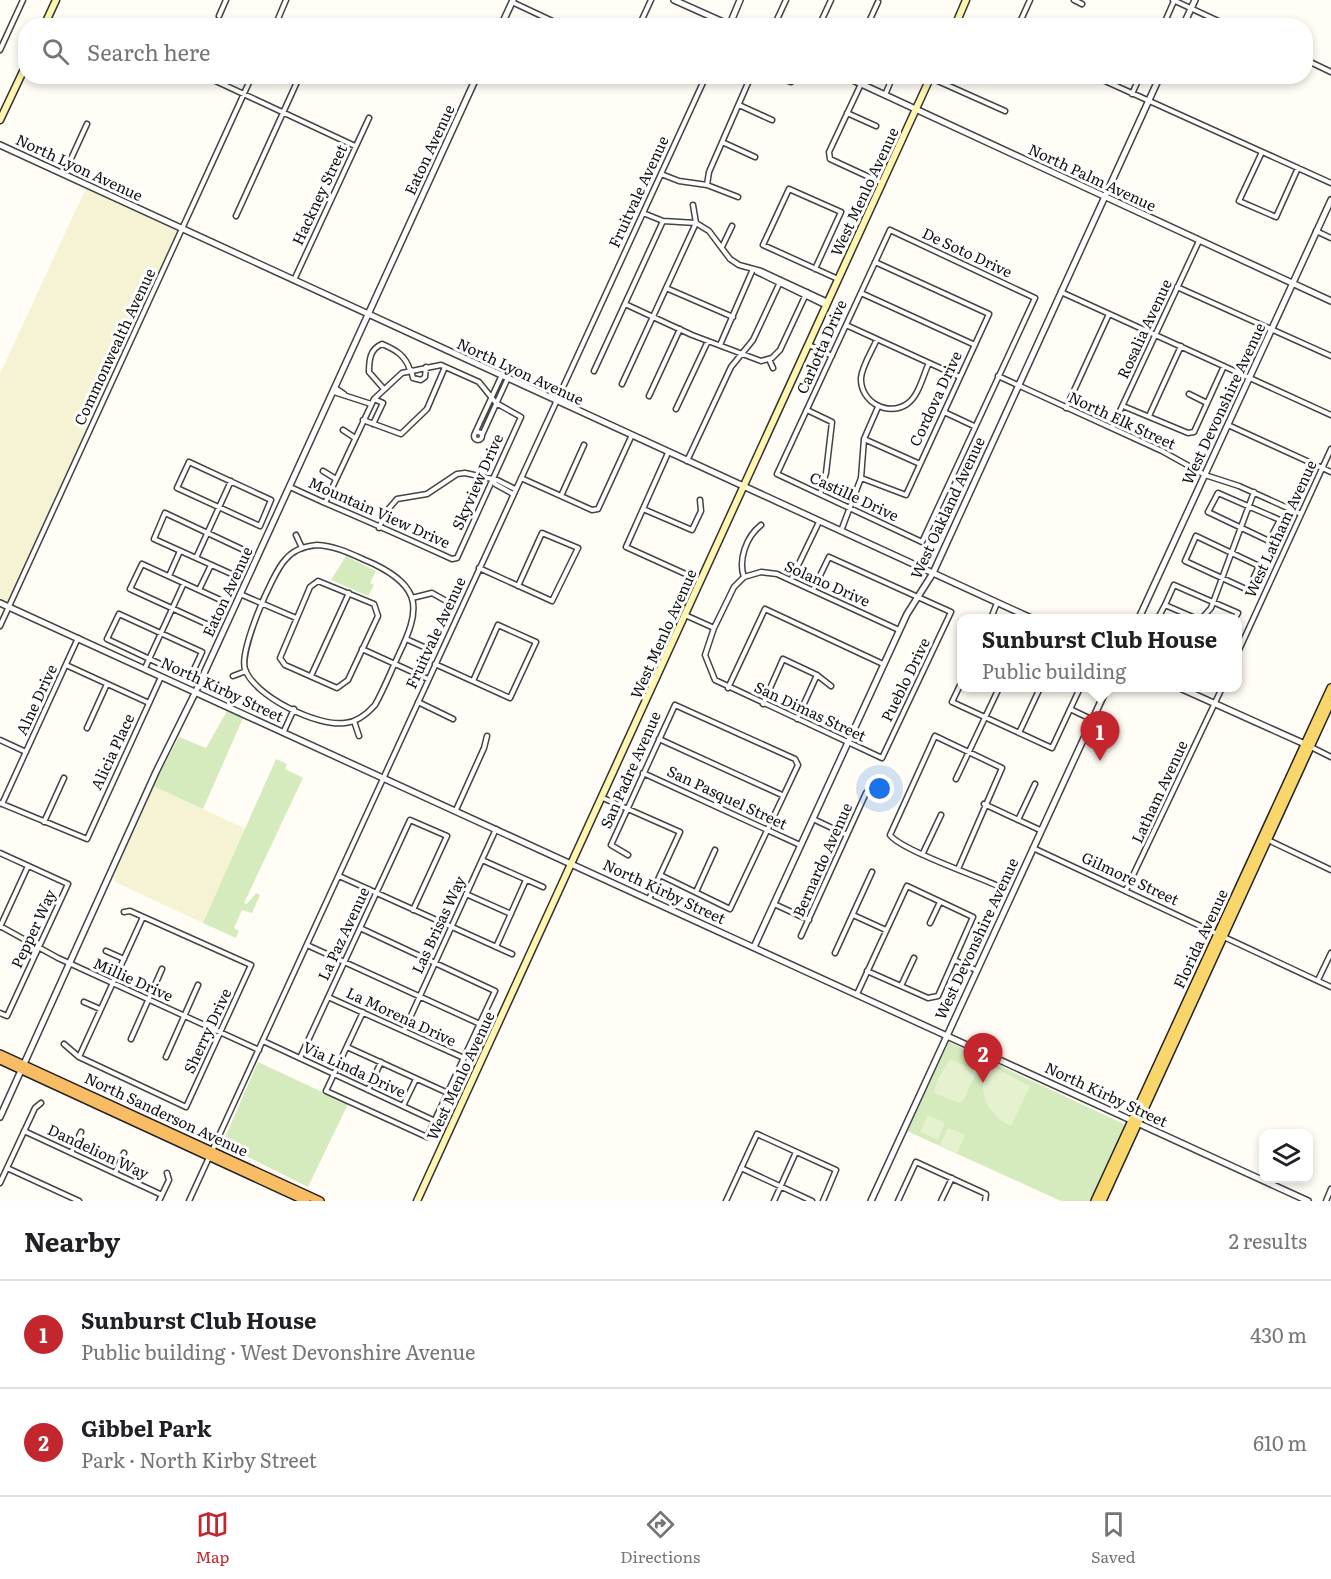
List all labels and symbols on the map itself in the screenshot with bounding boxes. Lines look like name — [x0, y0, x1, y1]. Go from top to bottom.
street label: Eaton Avenue — [398, 100, 460, 198]
street label: West Menlo Avenue — [824, 123, 904, 260]
street label: North Lyon Avenue — [12, 127, 147, 206]
street label: Fruitvale Avenue — [602, 131, 674, 251]
street label: North Palm Avenue — [1025, 137, 1161, 216]
street label: Hackney Street — [285, 140, 352, 249]
street label: De Soto Drive — [919, 221, 1017, 283]
street label: Commonwealth Avenue — [67, 264, 160, 429]
street label: Rosalia Avenue — [1110, 275, 1177, 382]
street label: Carlotta Drive — [790, 295, 852, 397]
street label: West Devonshire Avenue — [1175, 318, 1270, 488]
street label: North Lyon Avenue — [453, 331, 588, 410]
street label: Cordova Drive — [902, 347, 967, 450]
street label: North Elk Street — [1065, 385, 1180, 455]
street label: Skyview Drive — [445, 429, 508, 533]
street label: West Oakland Avenue — [904, 432, 990, 582]
street label: West Latham Avenue — [1238, 456, 1322, 601]
street label: Castille Drive — [806, 465, 903, 526]
street label: Mountain View Drive — [305, 470, 454, 553]
street label: Eaton Avenue — [196, 542, 258, 640]
street label: Solano Drive — [781, 554, 874, 612]
street label: West Menlo Avenue — [624, 565, 702, 702]
street label: Fruitvale Avenue — [399, 572, 471, 692]
street label: Pueblo Drive — [874, 633, 935, 725]
street label: North Kirby Street — [157, 650, 288, 727]
street label: Alne Drive — [9, 660, 62, 739]
street label: San Dimas Street — [751, 675, 870, 747]
street label: San Padre Avenue — [593, 707, 666, 832]
street label: Alicia Place — [84, 709, 139, 793]
pin: 1 — [1080, 712, 1120, 761]
street label: Latham Avenue — [1125, 736, 1193, 847]
street label: San Pasquel Street — [664, 759, 792, 835]
your location — [865, 774, 894, 803]
street label: Bernardo Avenue — [786, 798, 857, 920]
street label: Gilmore Street — [1078, 845, 1183, 910]
street label: North Kirby Street — [599, 852, 730, 929]
street label: West Devonshire Avenue — [928, 853, 1023, 1023]
street label: Las Brisas Way — [405, 871, 471, 977]
street label: La Paz Avenue — [311, 883, 374, 984]
street label: Pepper Way — [4, 885, 61, 972]
street label: Florida Avenue — [1167, 885, 1233, 992]
street label: Millie Drive — [90, 951, 177, 1007]
street label: La Morena Drive — [343, 980, 461, 1051]
street label: Sherry Drive — [177, 984, 237, 1077]
street label: West Menlo Avenue — [420, 1007, 500, 1144]
pin: 2 — [964, 1034, 1002, 1083]
street label: Via Linda Drive — [299, 1035, 410, 1103]
street label: North Kirby Street — [1041, 1055, 1172, 1132]
street label: North Sanderson Avenue — [81, 1066, 252, 1162]
street label: Dandelion Way — [44, 1117, 153, 1184]

